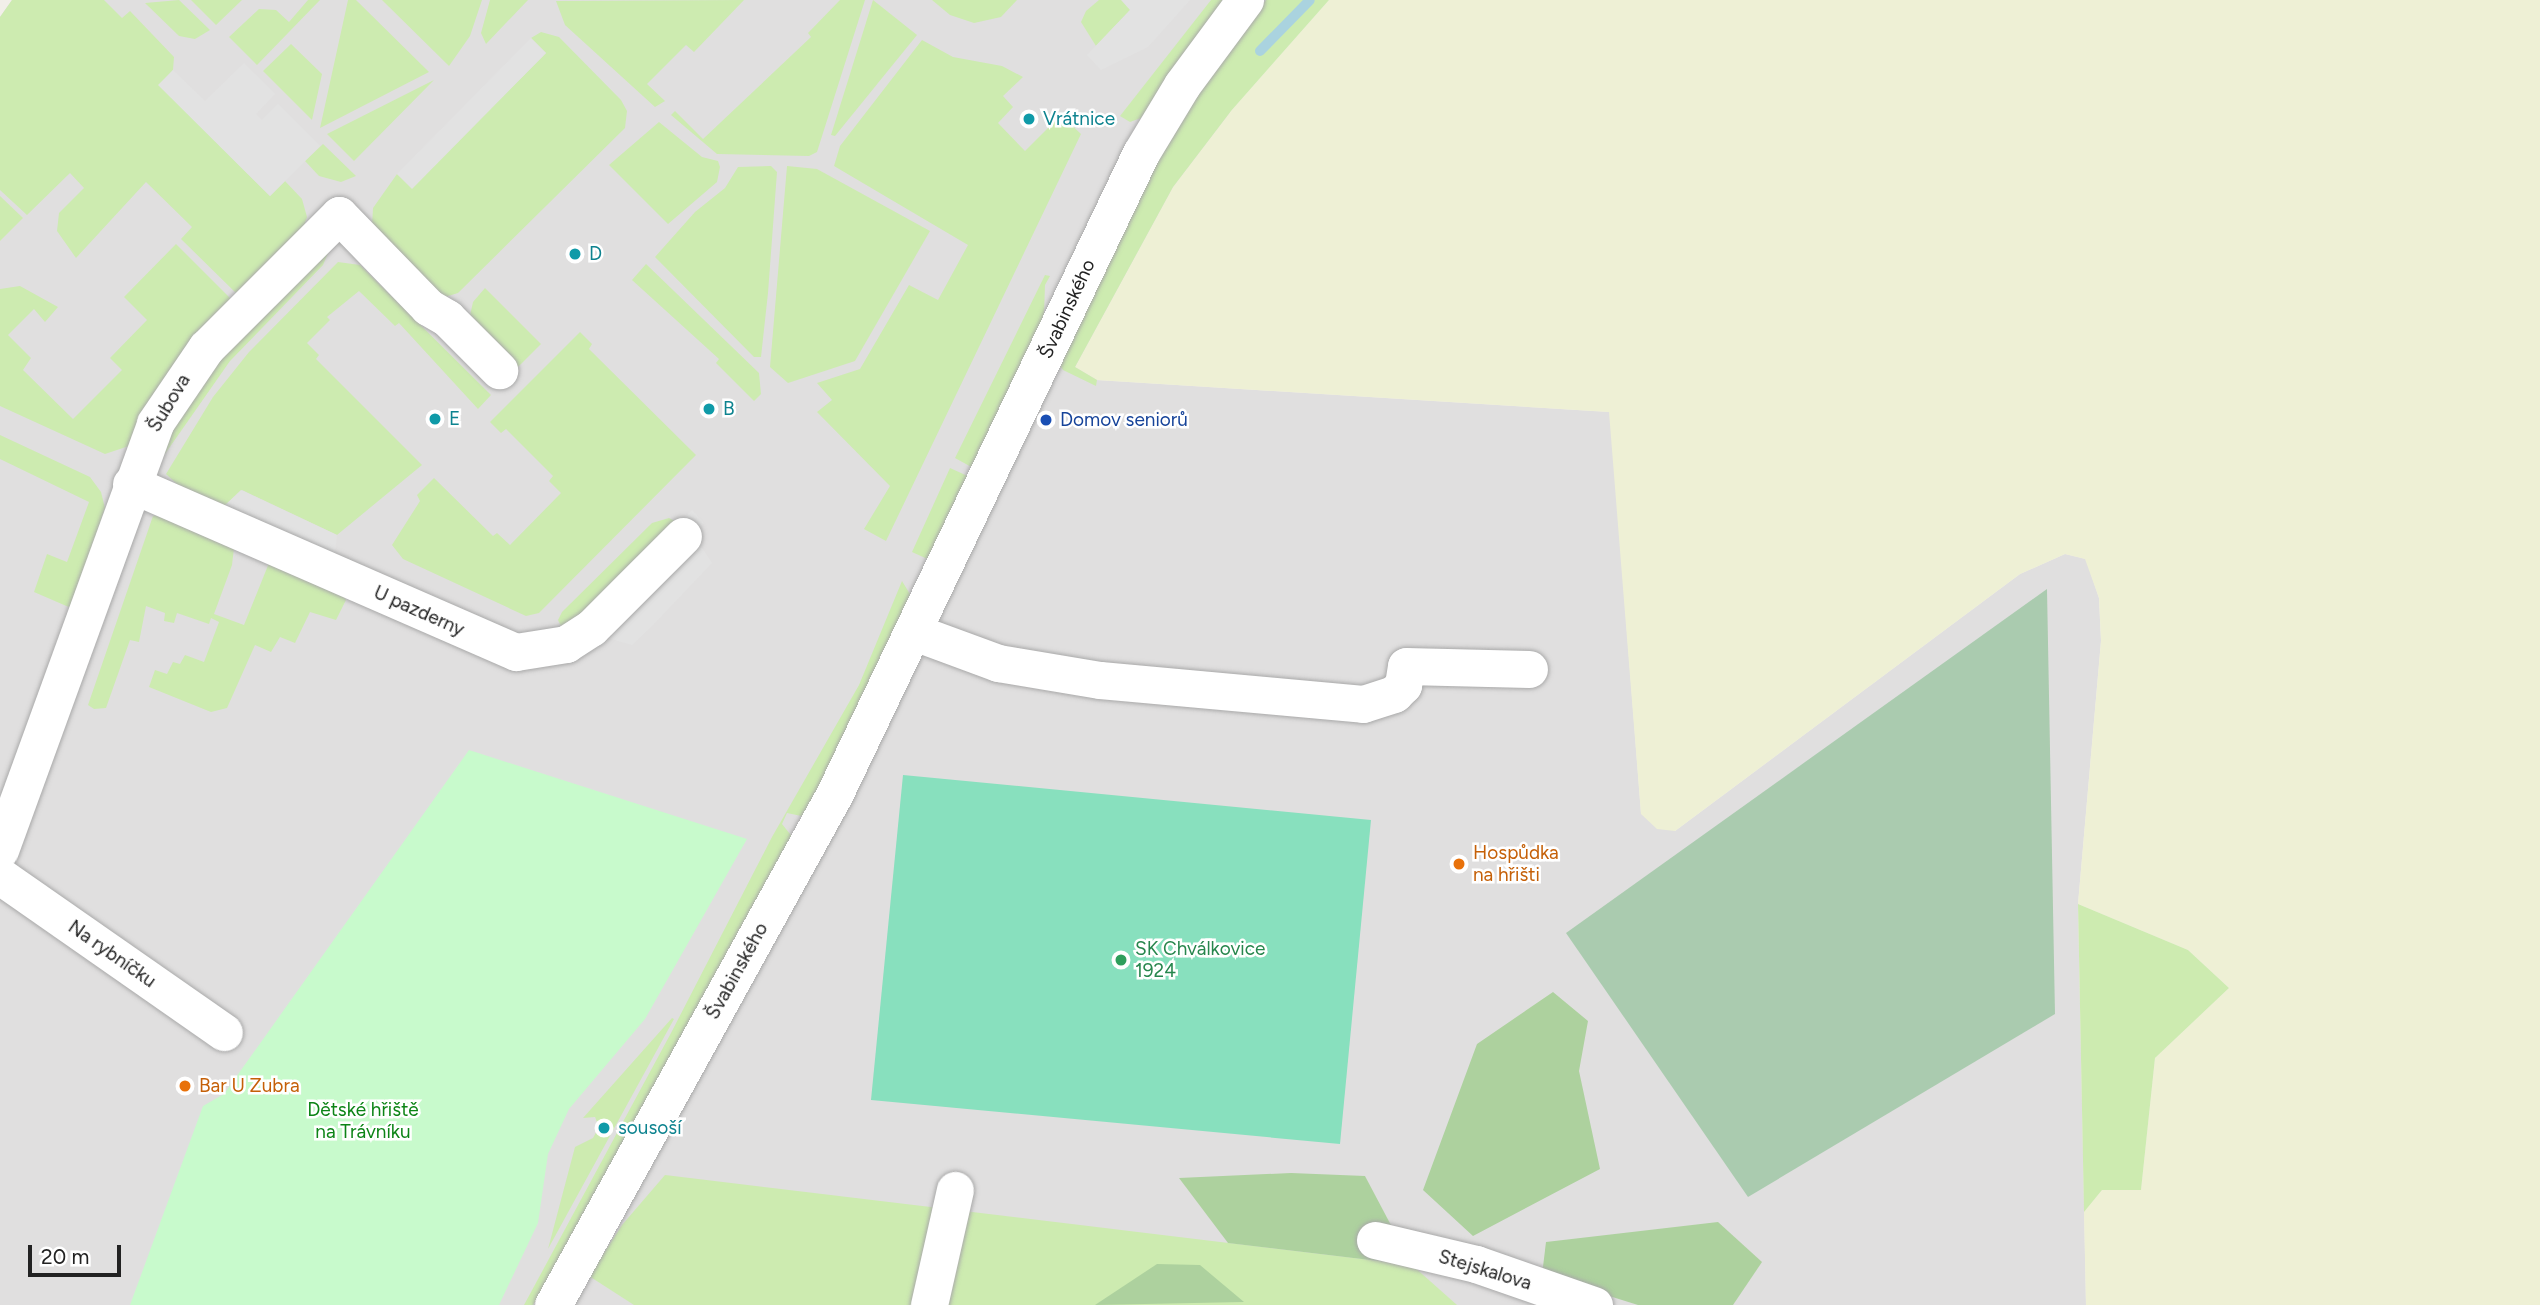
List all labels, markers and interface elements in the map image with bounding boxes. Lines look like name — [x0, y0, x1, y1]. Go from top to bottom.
place label: Vrátnice — [1043, 108, 1115, 130]
marker: Vrátnice — [1021, 111, 1037, 127]
place label: D — [589, 243, 602, 265]
marker: D — [567, 246, 583, 262]
street label: Švabinského — [1034, 256, 1100, 362]
street label: Šubova — [143, 370, 195, 436]
place label: B — [723, 398, 735, 420]
marker: B — [701, 401, 717, 417]
place label: E — [449, 408, 460, 430]
place label: Domov seniorů — [1060, 409, 1188, 431]
marker: E — [427, 411, 443, 427]
marker: Domov seniorů — [1038, 412, 1054, 428]
street label: U pazderny — [370, 581, 468, 641]
place label: Hospůdka na hřišti — [1473, 842, 1559, 886]
marker: Hospůdka na hřišti — [1451, 856, 1467, 872]
street label: Na rybníčku — [64, 915, 160, 993]
street label: Švabinského — [701, 919, 773, 1023]
place label: SK Chválkovice 1924 — [1135, 938, 1265, 982]
marker: SK Chválkovice 1924 — [1113, 952, 1129, 968]
place label: Bar U Zubra — [199, 1075, 300, 1097]
marker: Bar U Zubra — [177, 1078, 193, 1094]
park label: Dětské hřiště na Trávníku — [307, 1099, 419, 1143]
place label: sousoší — [618, 1117, 682, 1139]
marker: sousoší — [596, 1120, 612, 1136]
scale bar — [32, 1232, 124, 1276]
text: 20 m — [41, 1244, 89, 1269]
street label: Stejskalova — [1436, 1245, 1534, 1295]

